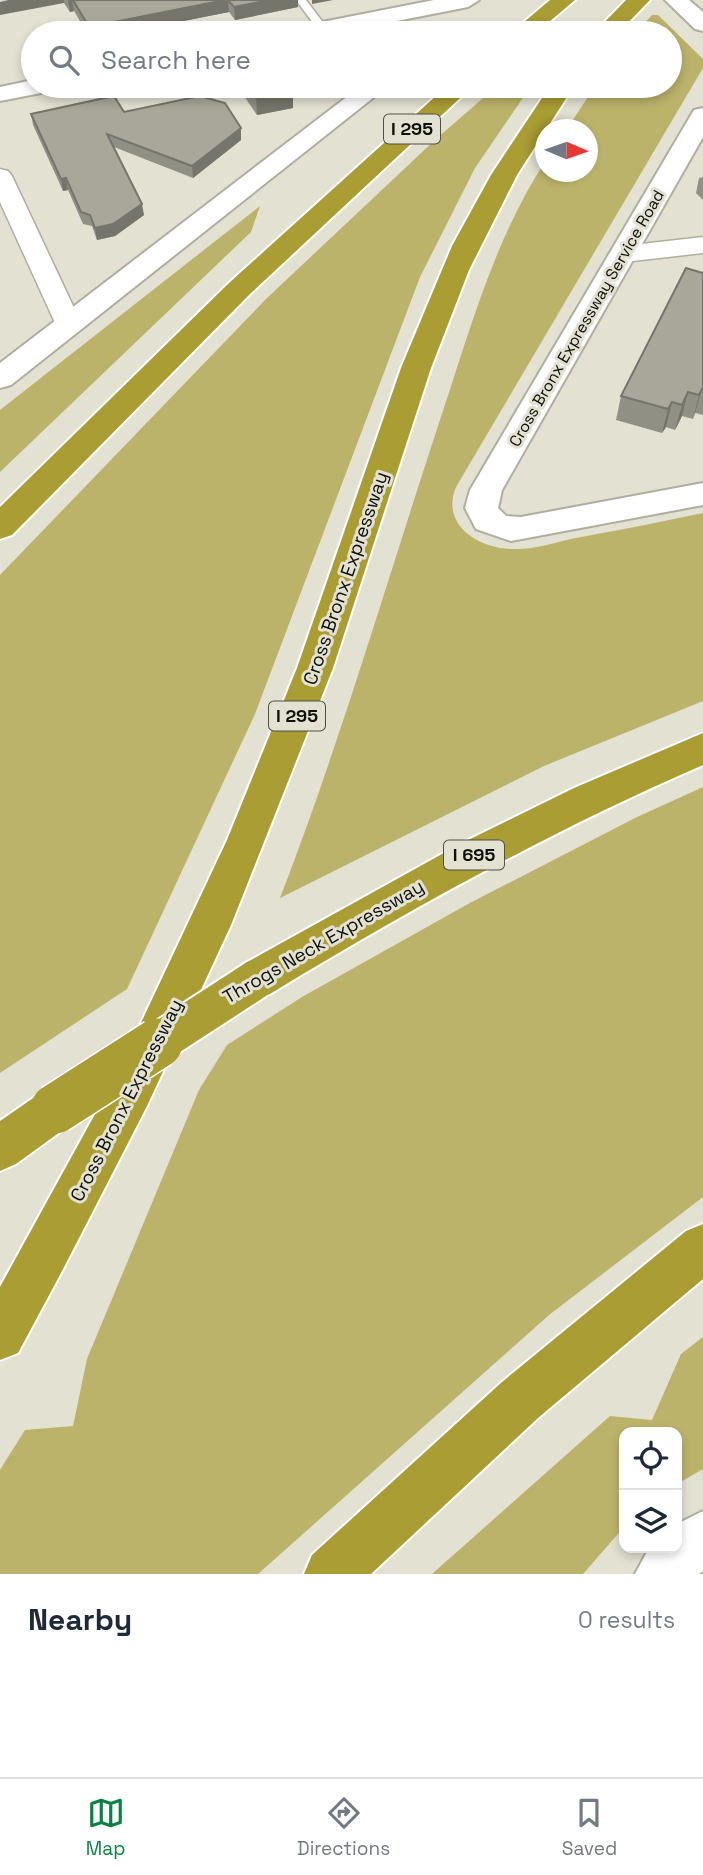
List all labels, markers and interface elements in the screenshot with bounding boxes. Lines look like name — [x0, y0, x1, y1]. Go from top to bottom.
search box — [21, 21, 682, 98]
icon: search — [45, 41, 83, 79]
text: Search here — [101, 43, 251, 77]
road number: I 295 — [384, 114, 440, 144]
north arrow — [535, 119, 598, 182]
street label: Cross Bronx Expressway Service Road — [504, 186, 669, 450]
street label: Cross Bronx Expressway — [297, 468, 394, 688]
road number: I 295 — [269, 702, 325, 730]
road number: I 695 — [444, 840, 504, 870]
street label: Throgs Neck Expressway — [218, 874, 428, 1009]
street label: Cross Bronx Expressway — [64, 995, 188, 1206]
map controls — [619, 1427, 682, 1553]
button: locate — [619, 1427, 682, 1490]
button: layers — [619, 1490, 682, 1553]
text: Nearby — [28, 1600, 132, 1639]
text: 0 results — [578, 1605, 675, 1635]
tab: Map — [86, 1794, 125, 1861]
tab: Directions — [297, 1794, 390, 1861]
tab: Saved — [562, 1794, 617, 1861]

